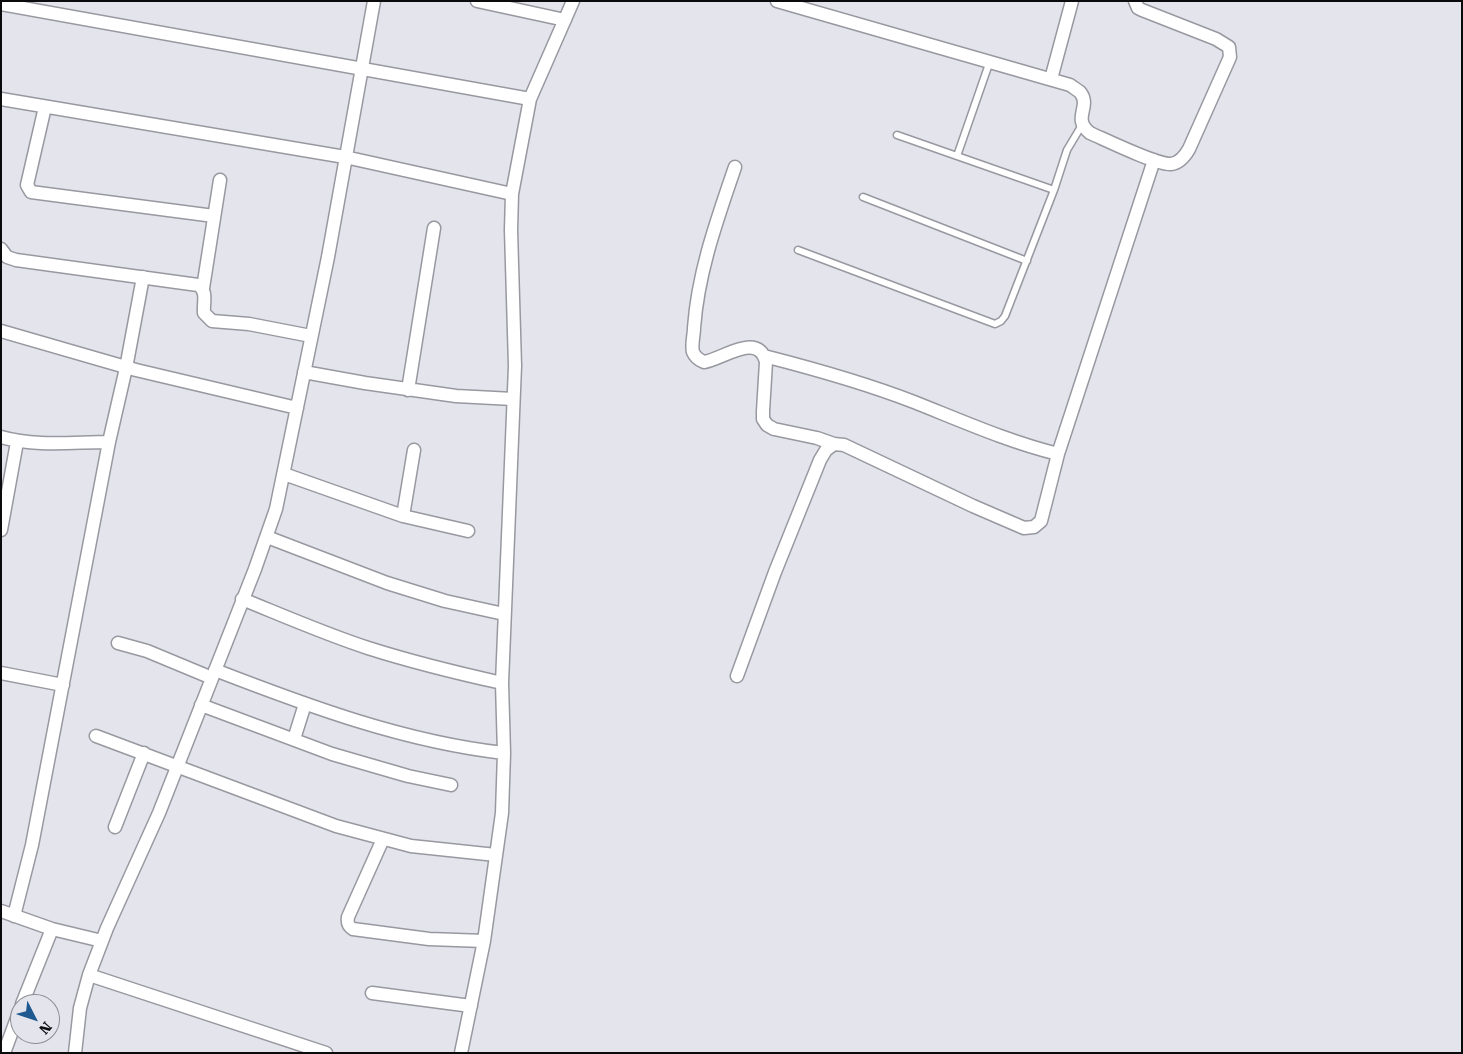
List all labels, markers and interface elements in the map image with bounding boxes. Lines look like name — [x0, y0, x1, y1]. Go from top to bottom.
north arrow — [10, 994, 60, 1044]
text: N — [36, 1019, 55, 1038]

